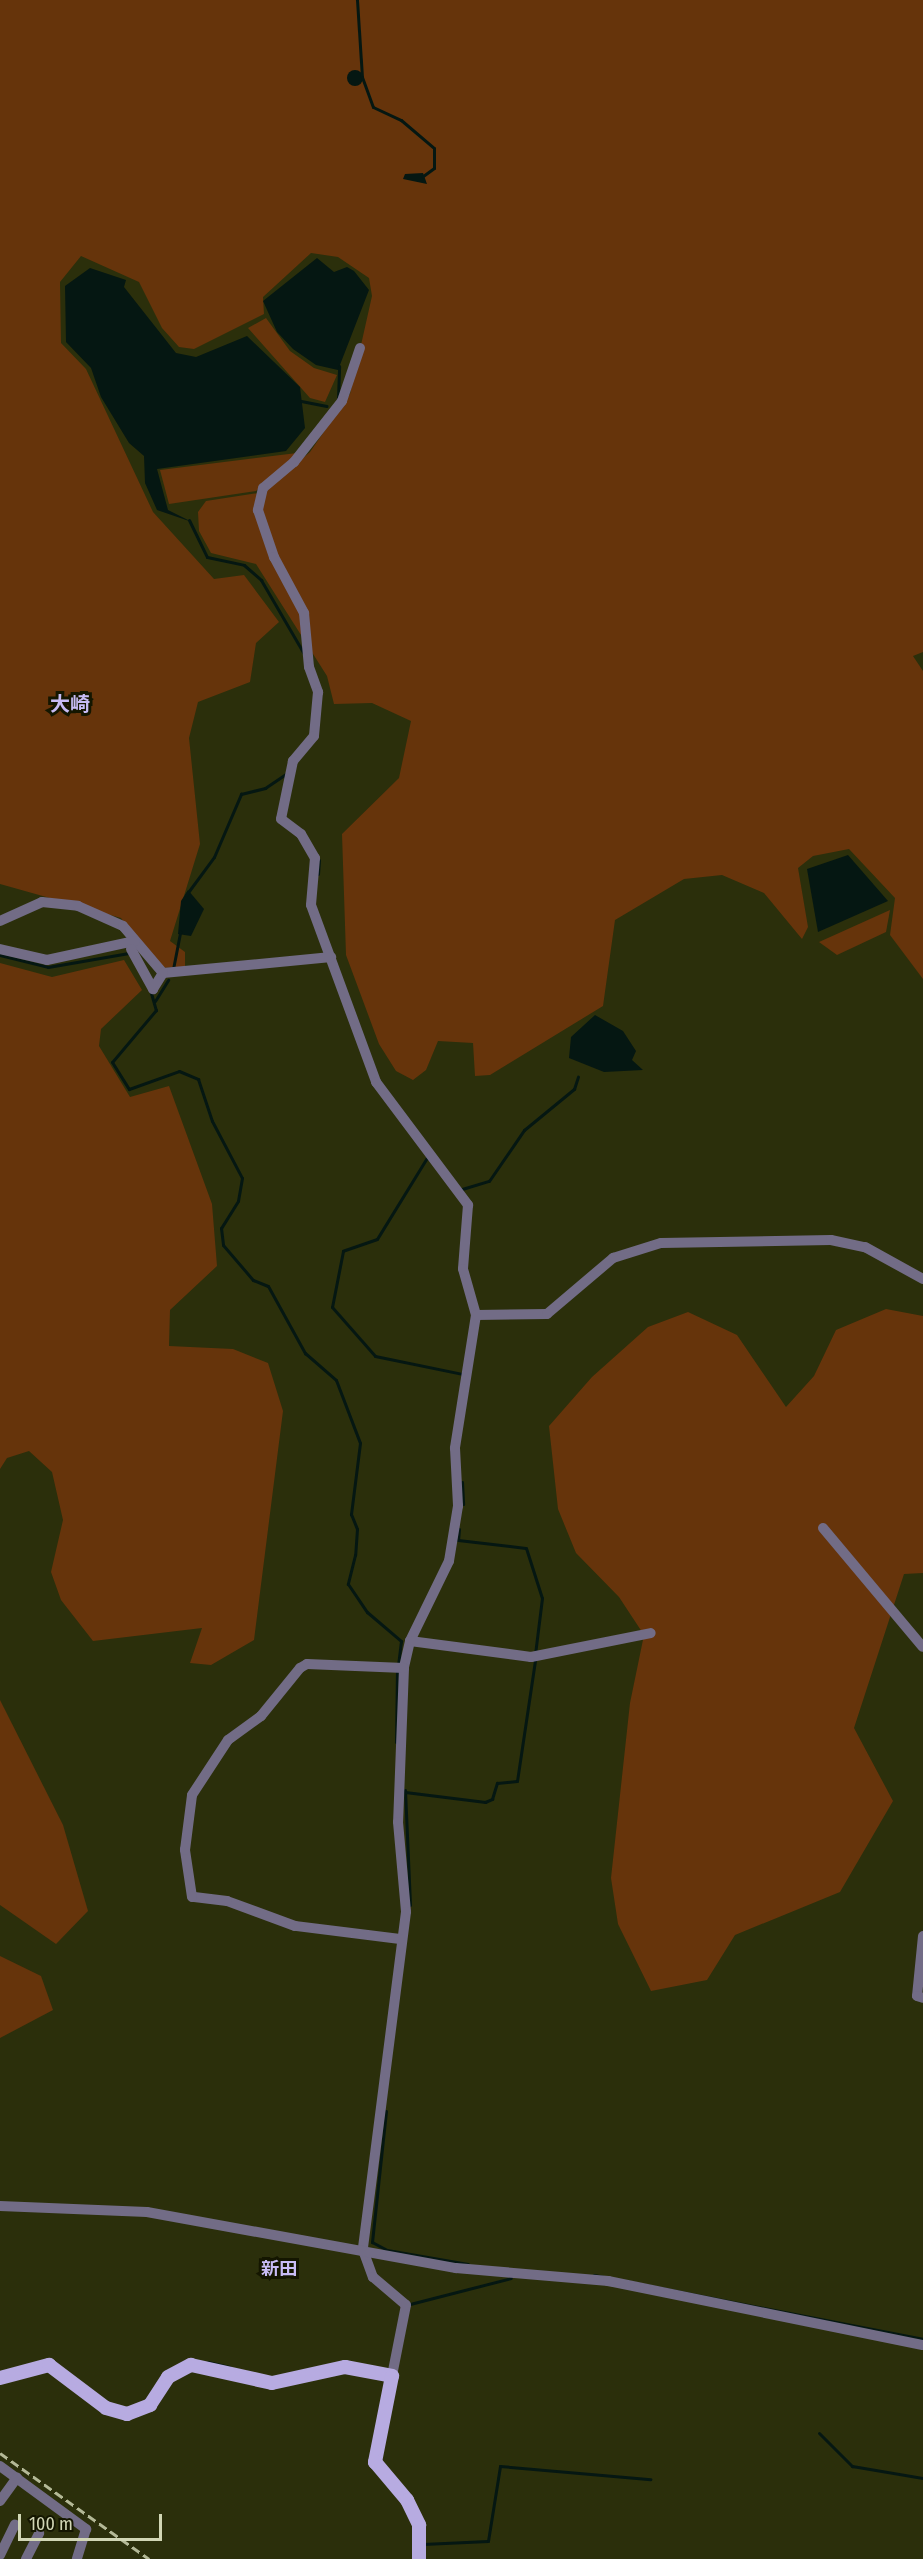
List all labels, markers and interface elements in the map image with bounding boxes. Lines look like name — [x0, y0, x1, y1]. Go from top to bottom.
district label: 大崎 — [50, 692, 90, 716]
district label: 新田 — [261, 2258, 297, 2280]
scale bar — [21, 2502, 165, 2540]
text: 100 m — [29, 2513, 73, 2535]

